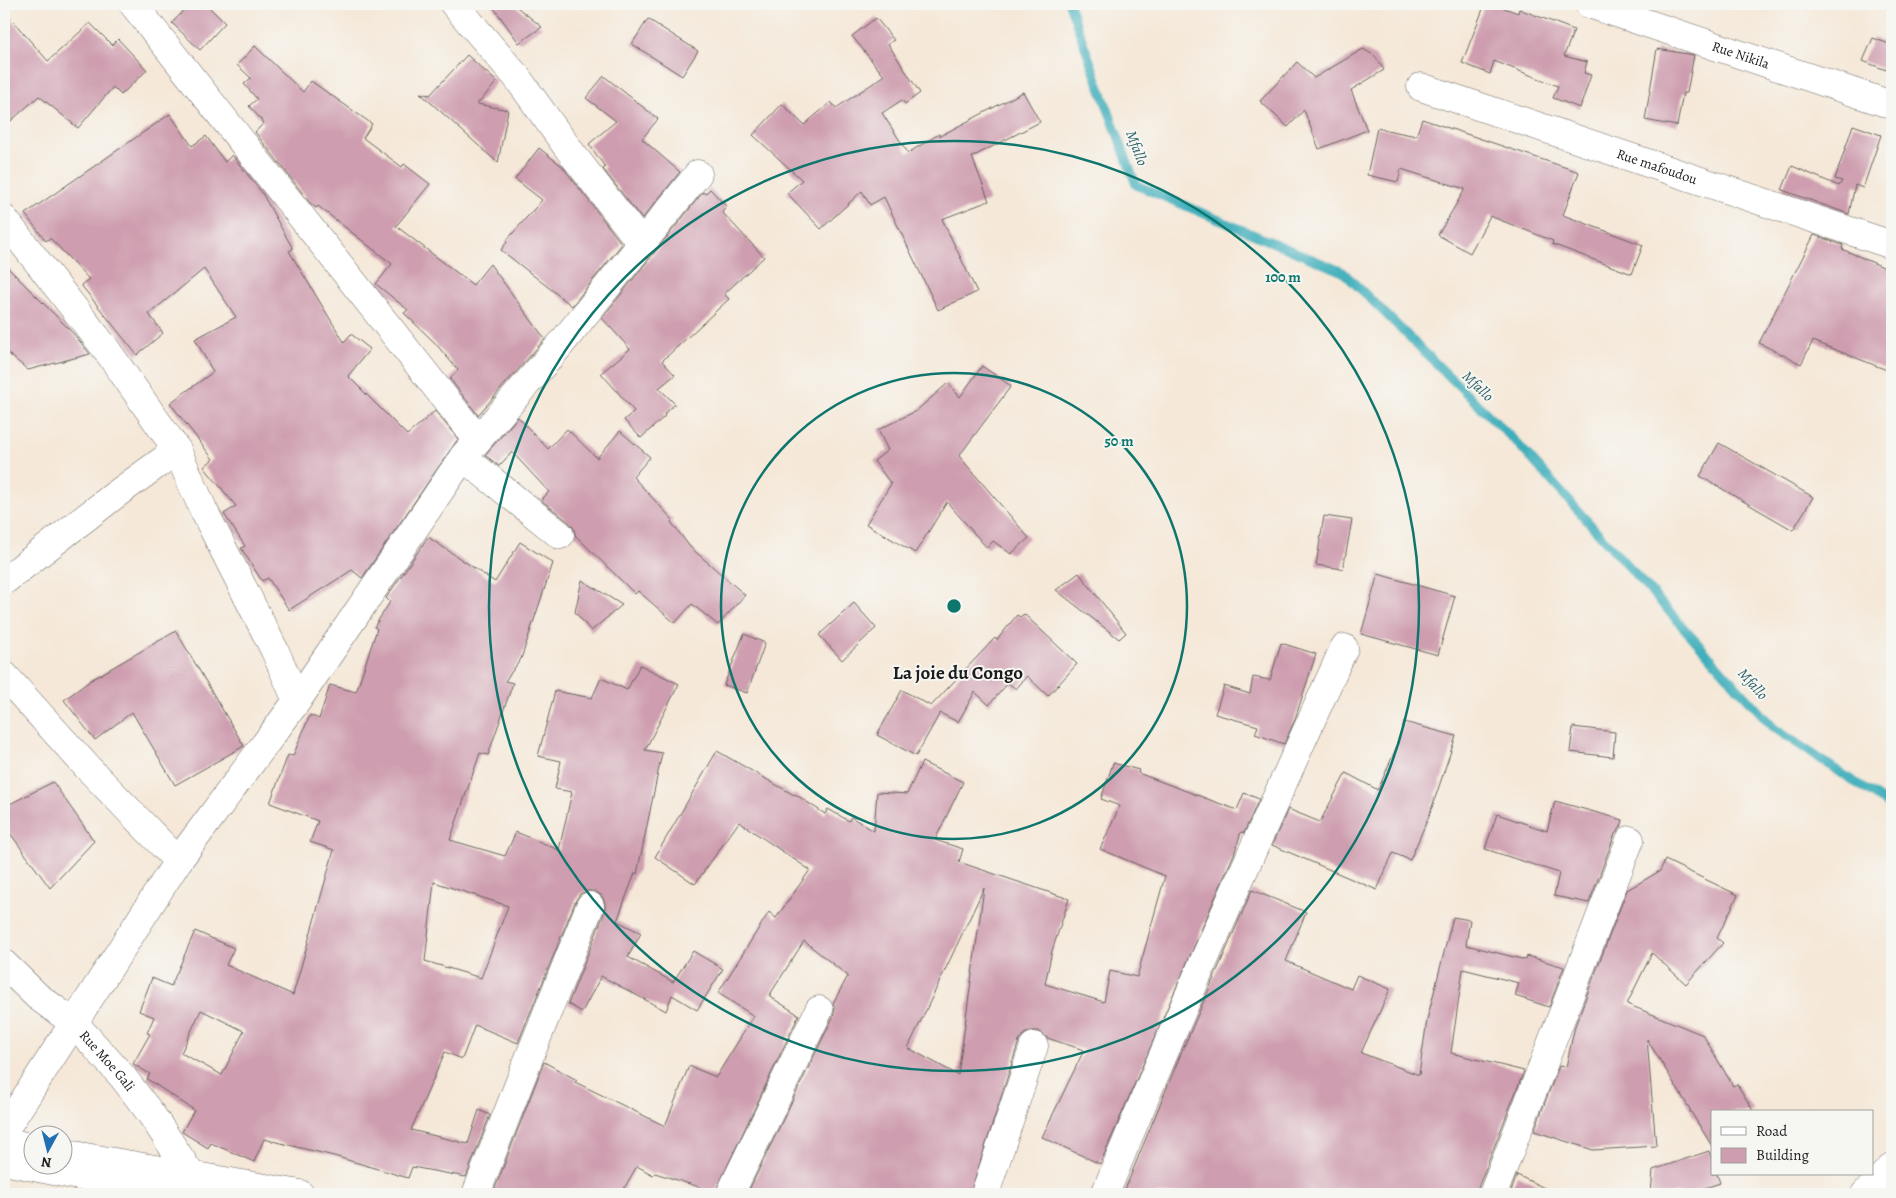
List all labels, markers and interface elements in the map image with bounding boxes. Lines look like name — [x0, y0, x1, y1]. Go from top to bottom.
street label: Rue Nikila — [1710, 36, 1772, 73]
water label: Mfallo — [1121, 128, 1153, 168]
street label: Rue mafoudou — [1614, 144, 1700, 189]
text: 100 m — [1265, 267, 1301, 287]
water label: Mfallo — [1458, 366, 1498, 406]
text: 50 m — [1104, 431, 1134, 451]
centre of rings — [945, 597, 963, 615]
district label: La joie du Congo — [893, 660, 1023, 686]
water label: Mfallo — [1733, 664, 1773, 704]
street label: Rue Moe Gali — [75, 1026, 140, 1095]
legend — [1711, 1110, 1874, 1176]
text: Road — [1756, 1121, 1788, 1141]
north arrow — [22, 1126, 72, 1176]
text: Building — [1756, 1145, 1809, 1165]
text: N — [40, 1152, 53, 1172]

